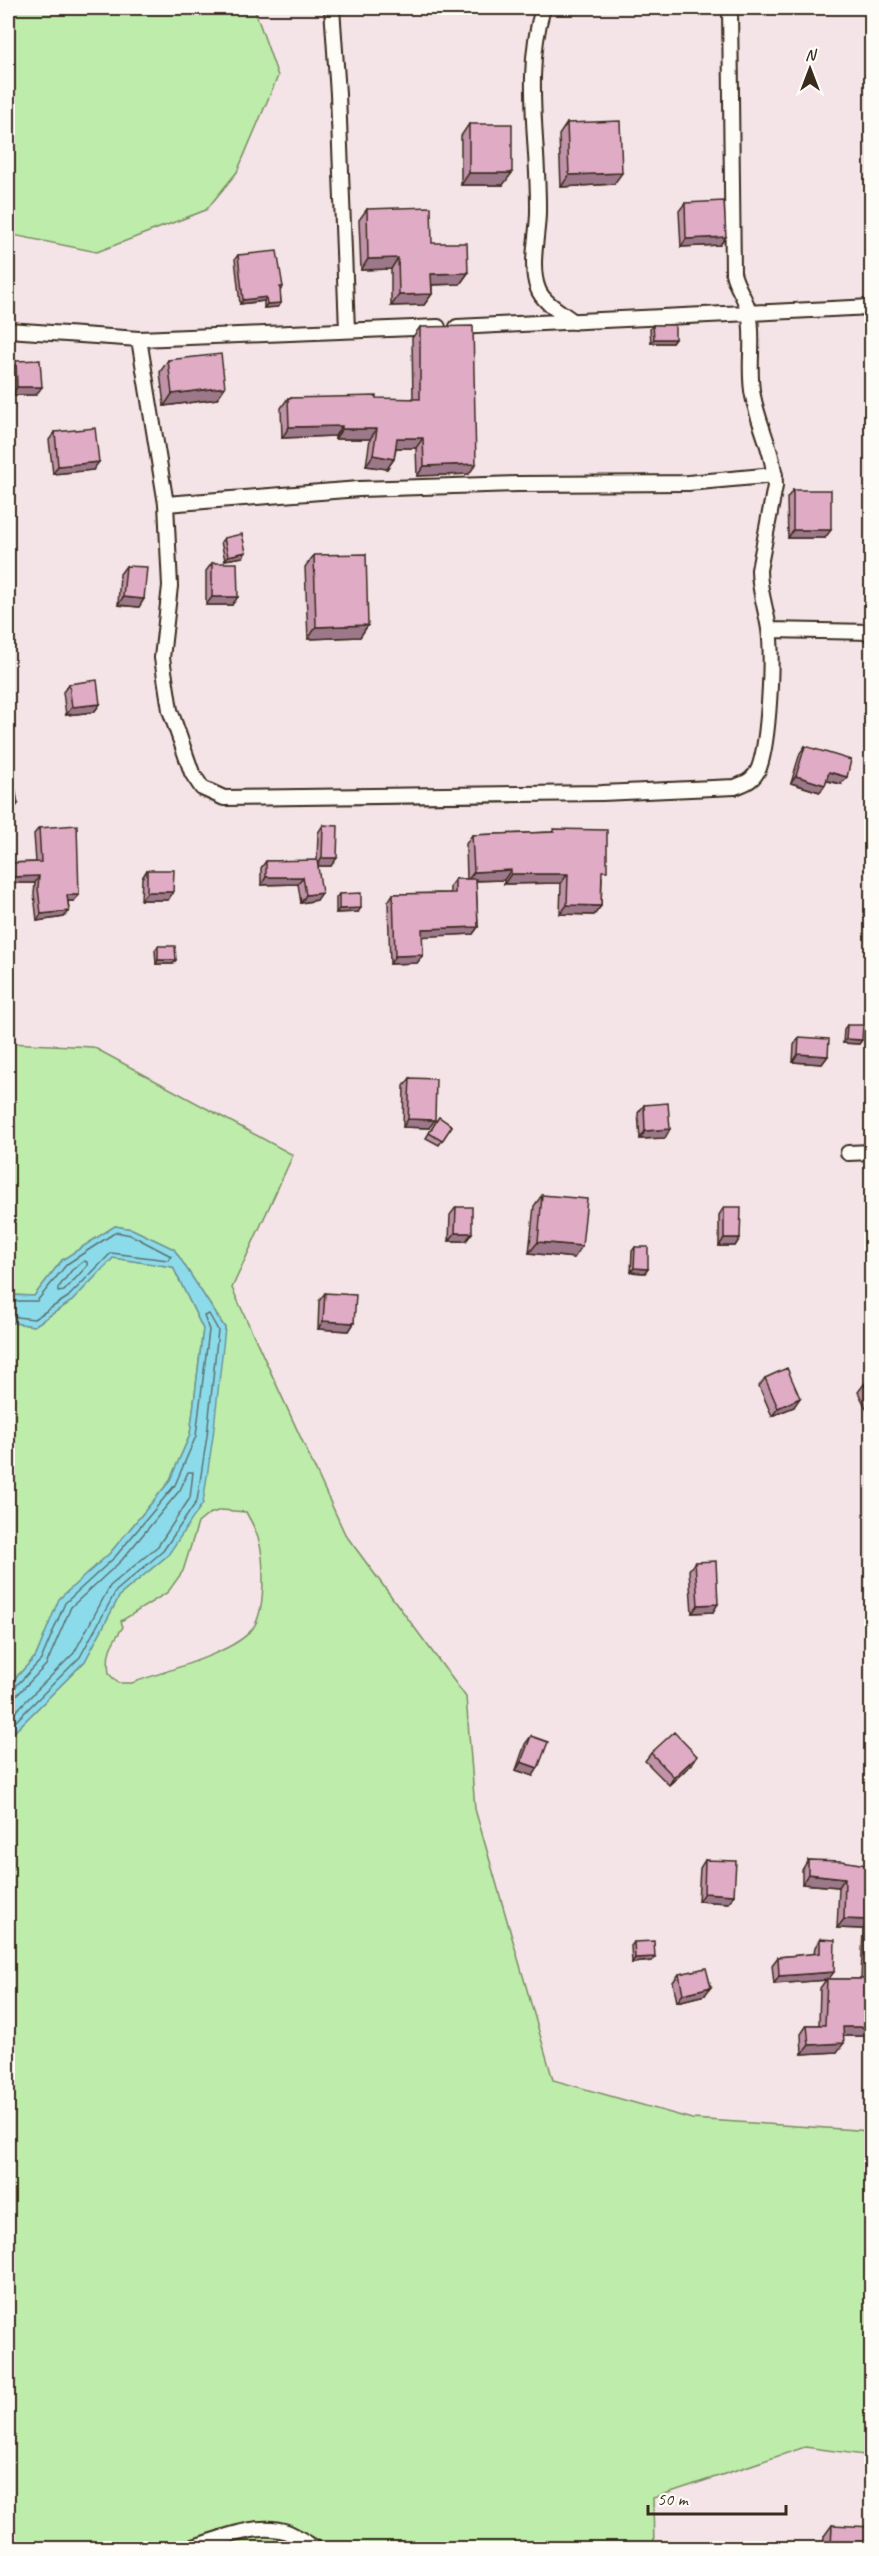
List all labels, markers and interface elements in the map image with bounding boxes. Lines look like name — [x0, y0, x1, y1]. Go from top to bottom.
north arrow — [780, 39, 840, 99]
text: N — [805, 45, 818, 65]
scale bar — [648, 2478, 786, 2516]
text: 50 m — [657, 2488, 690, 2510]

